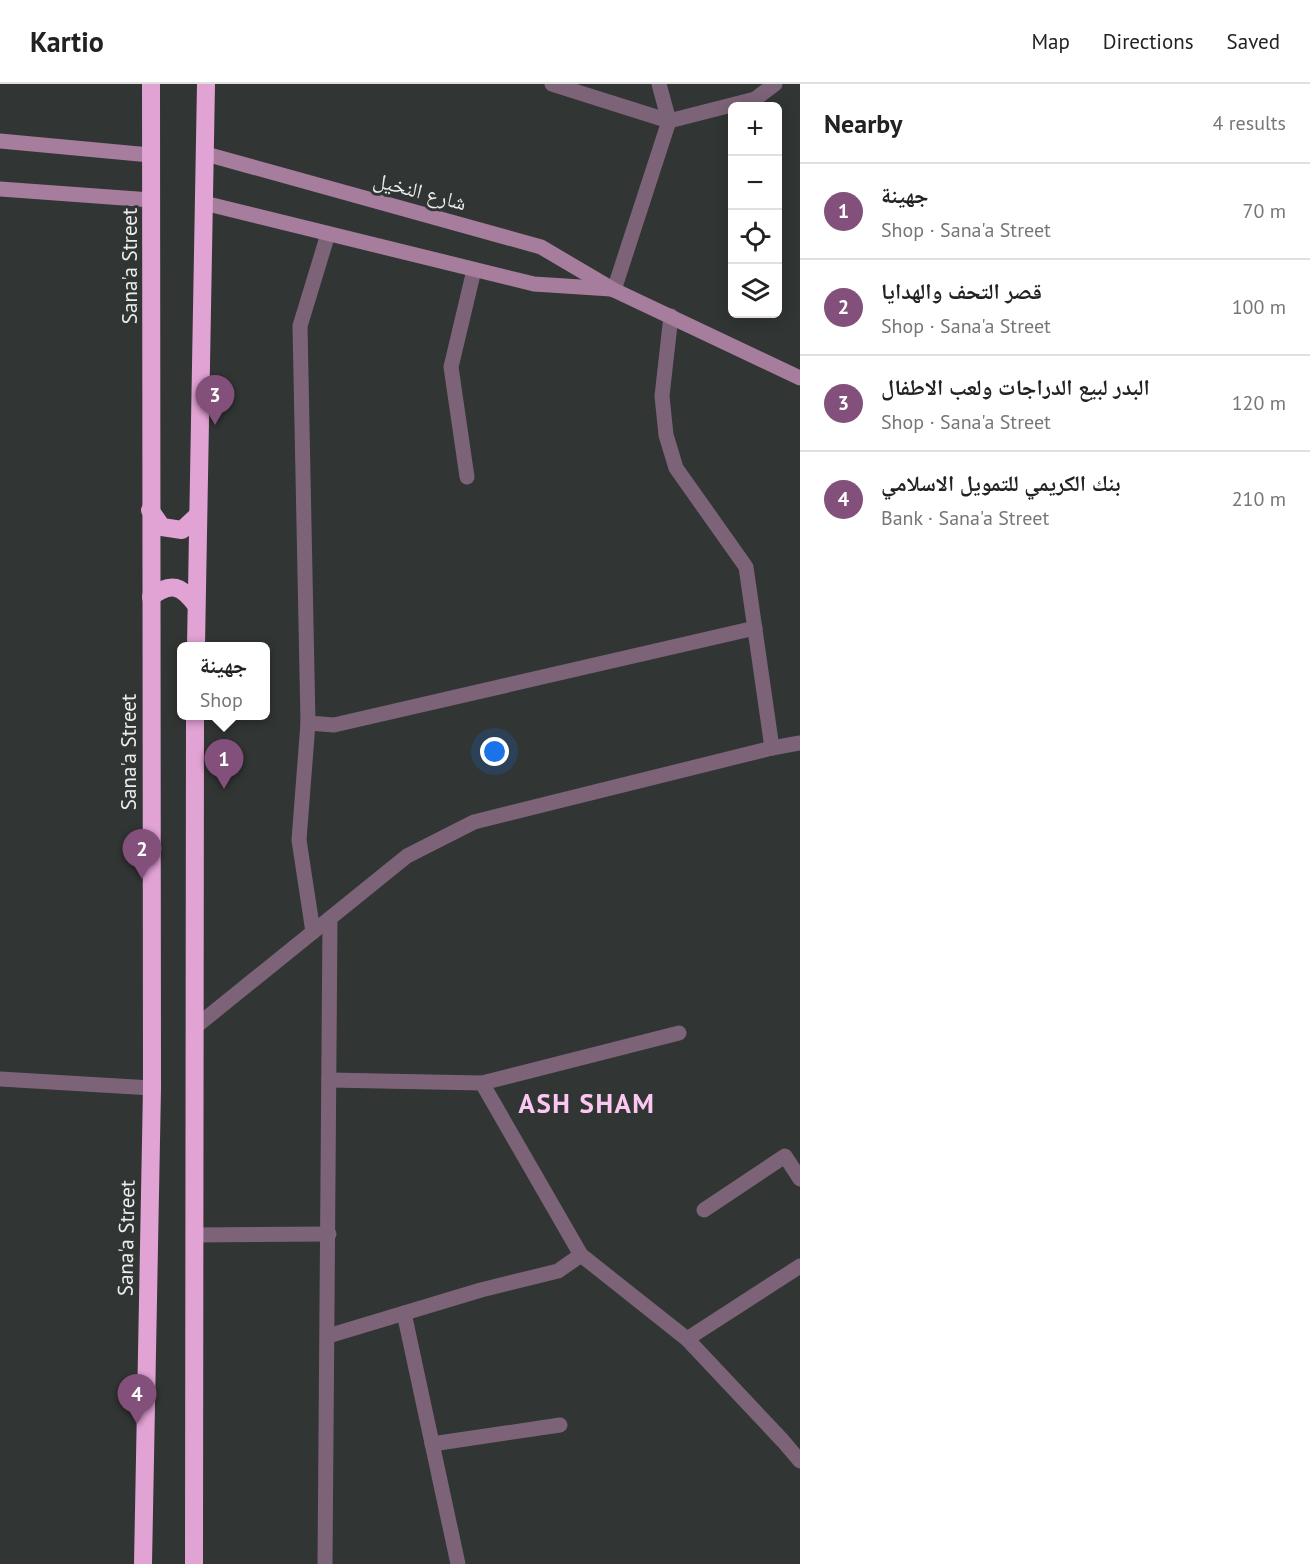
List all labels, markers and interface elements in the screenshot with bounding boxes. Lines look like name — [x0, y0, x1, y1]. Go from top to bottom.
text: Kartio — [30, 23, 104, 60]
text: Map — [1031, 28, 1070, 55]
text: Directions — [1103, 28, 1194, 55]
text: Saved — [1227, 28, 1280, 55]
map controls — [728, 102, 782, 318]
button: + — [728, 102, 782, 156]
text: Nearby — [824, 107, 902, 140]
text: 4 results — [1213, 110, 1286, 136]
button: − — [728, 156, 782, 210]
street label: شارع النخيل — [371, 166, 469, 216]
text: جهينة — [881, 181, 929, 209]
text: 1 — [838, 198, 849, 224]
text: 70 m — [1243, 198, 1286, 224]
street label: Sana'a Street — [116, 208, 143, 324]
button: locate — [728, 210, 782, 264]
text: Shop · Sana'a Street — [881, 217, 1051, 243]
button: layers — [728, 264, 782, 318]
text: قصر التحف والهدايا — [881, 277, 1042, 305]
text: 2 — [838, 294, 849, 320]
text: 100 m — [1232, 294, 1286, 320]
text: Shop · Sana'a Street — [881, 313, 1051, 339]
text: البدر لبيع الدراجات ولعب الاطفال — [881, 373, 1150, 401]
pin: 3 — [196, 376, 234, 425]
text: 3 — [838, 390, 849, 416]
text: 120 m — [1232, 390, 1286, 416]
text: Shop · Sana'a Street — [881, 409, 1051, 435]
text: بنك الكريمي للتمويل الاسلامي — [881, 469, 1121, 497]
text: 4 — [838, 486, 849, 512]
text: 210 m — [1232, 486, 1286, 512]
text: Bank · Sana'a Street — [881, 505, 1049, 531]
popup — [177, 642, 270, 720]
text: جهينة — [200, 651, 247, 679]
text: Shop — [200, 687, 243, 713]
street label: Sana'a Street — [115, 694, 142, 810]
your location — [480, 737, 509, 766]
pin: 1 — [204, 740, 244, 789]
pin: 2 — [122, 830, 162, 879]
district label: ASH SHAM — [519, 1086, 655, 1120]
street label: Sana'a Street — [111, 1180, 141, 1296]
pin: 4 — [118, 1374, 156, 1424]

